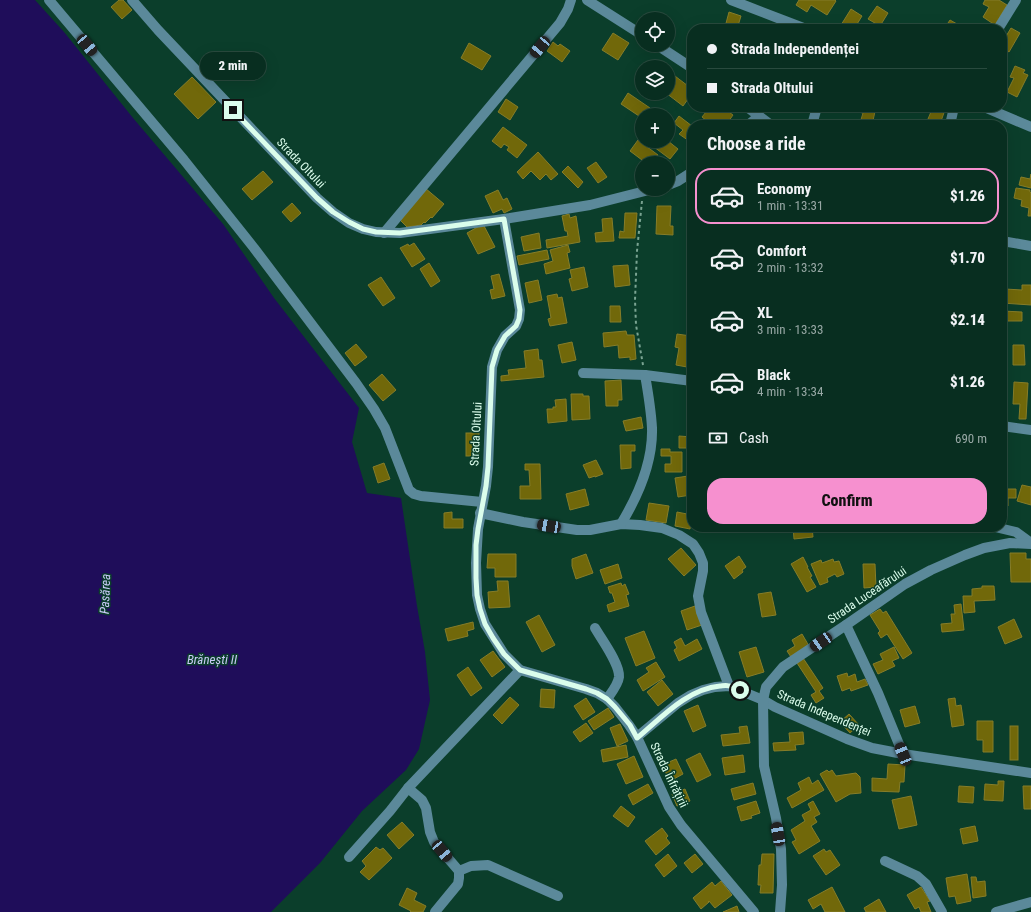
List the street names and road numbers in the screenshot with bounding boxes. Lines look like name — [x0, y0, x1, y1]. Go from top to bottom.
street label: Strada Oltului — [274, 135, 328, 191]
street label: Strada Oltului — [467, 402, 485, 466]
street label: Strada Luceafărului — [825, 564, 909, 626]
street label: Strada Independenței — [775, 687, 873, 740]
street label: Strada Înfrățirii — [646, 740, 692, 810]

